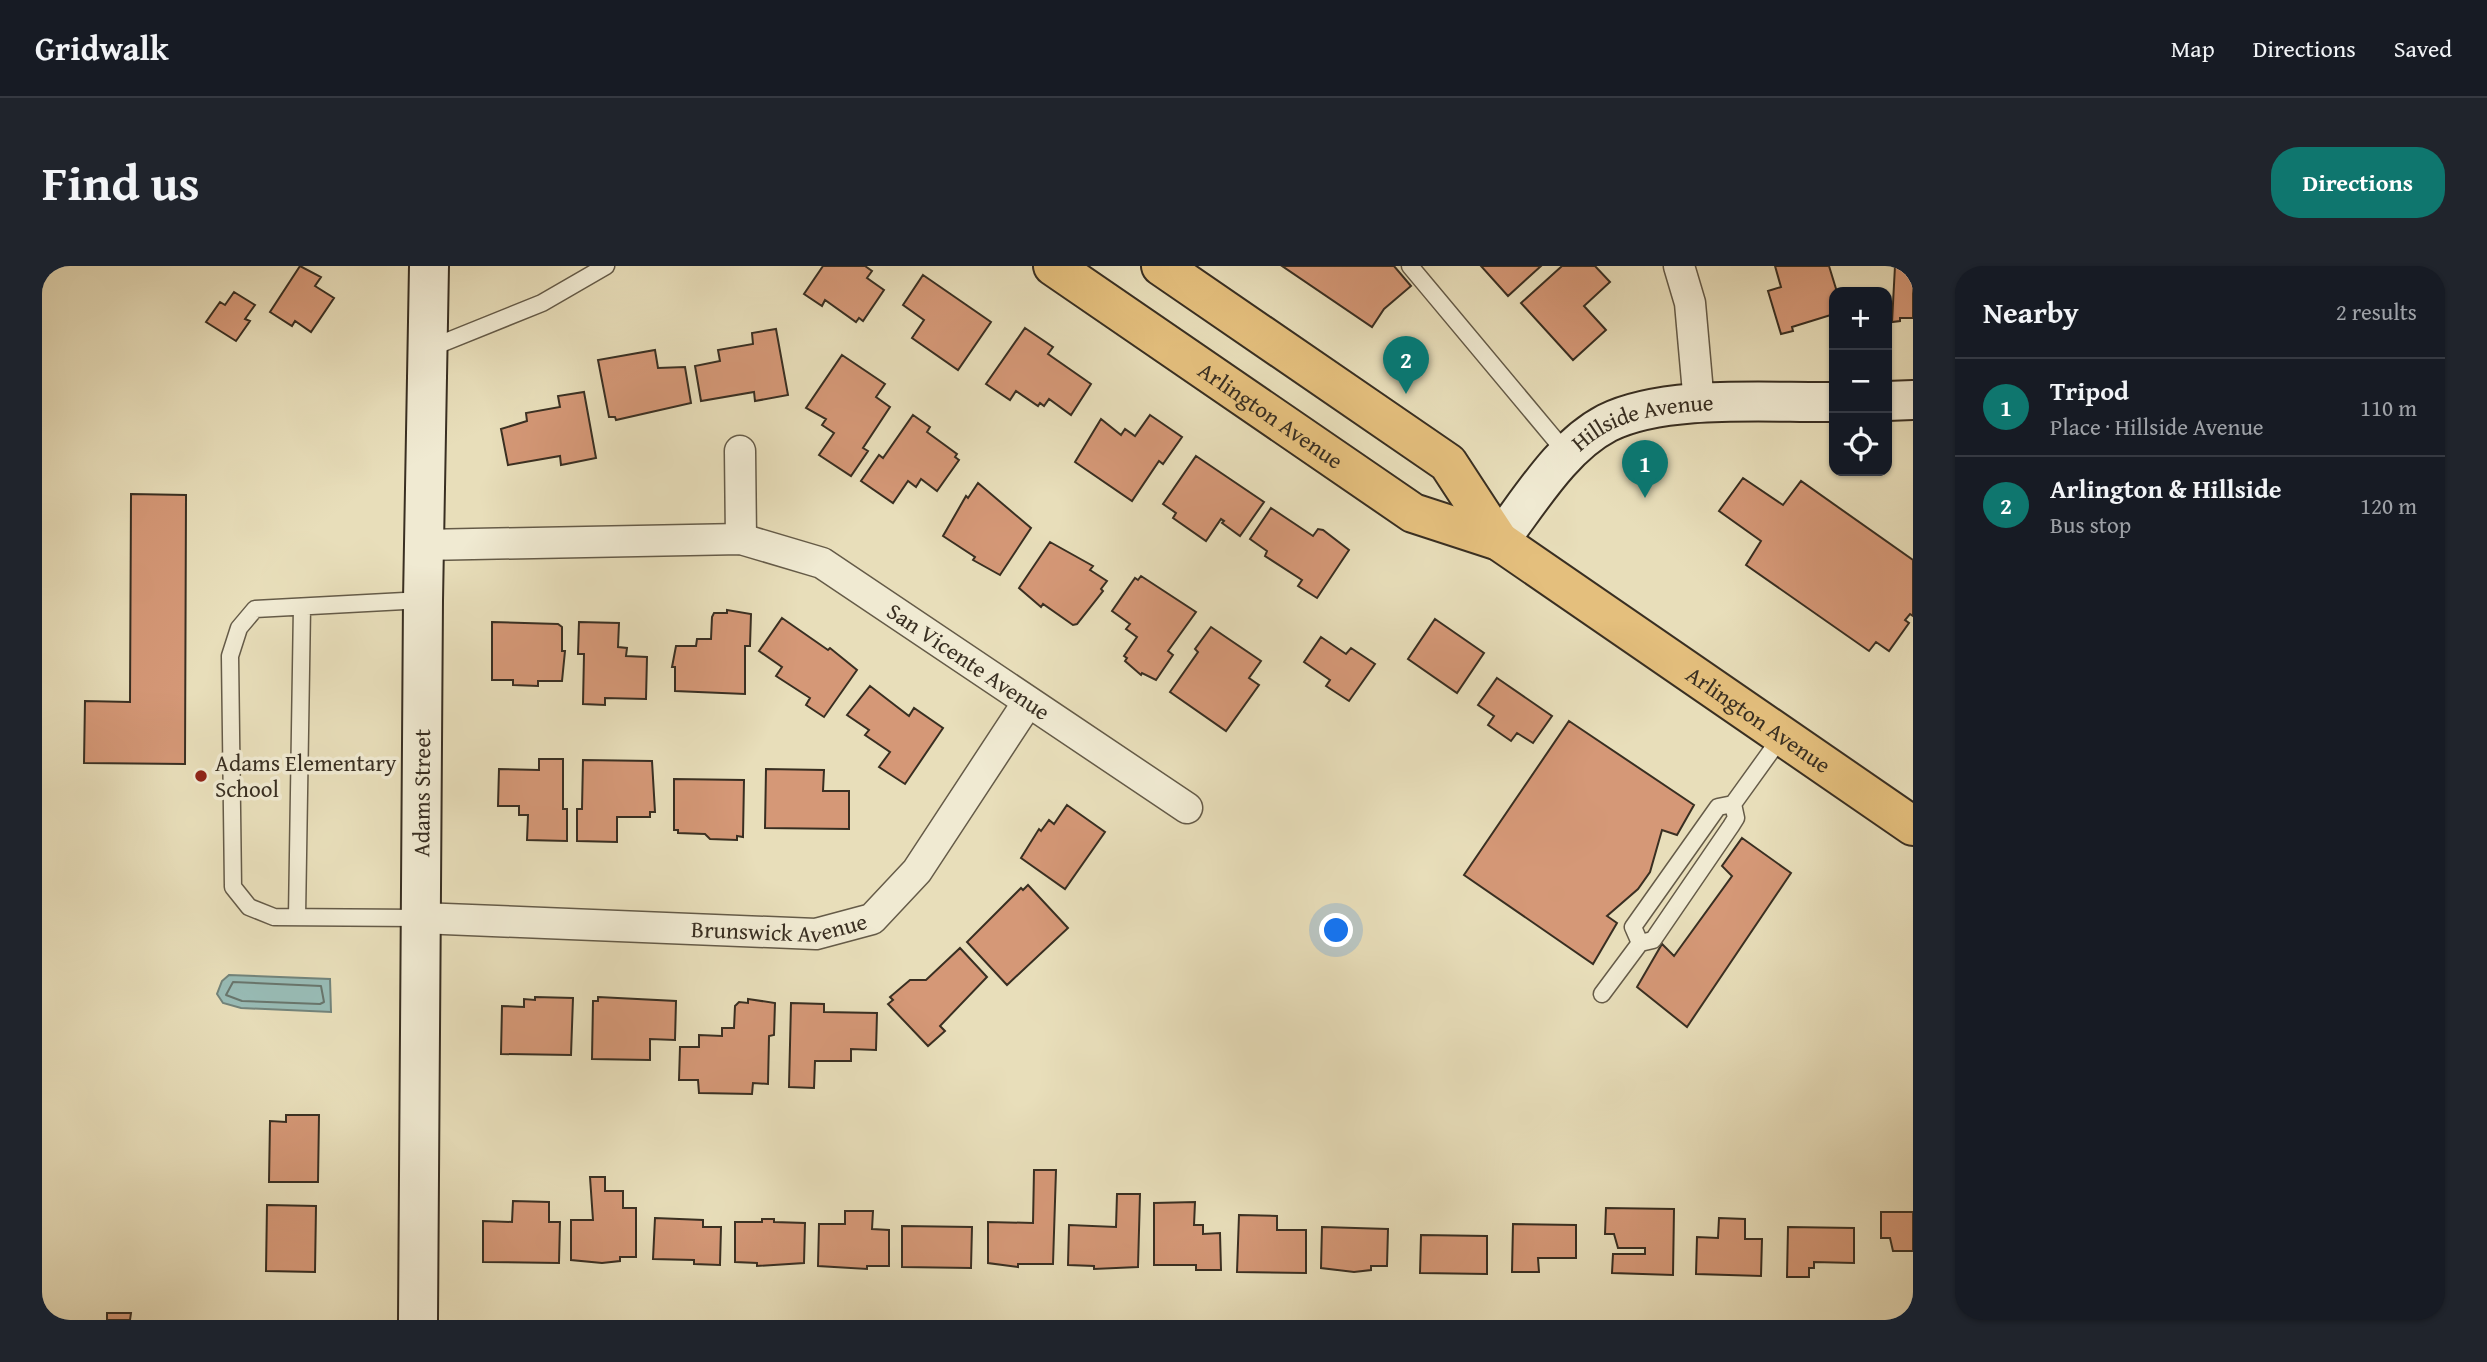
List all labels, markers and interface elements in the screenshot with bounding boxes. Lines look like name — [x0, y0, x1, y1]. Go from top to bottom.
text: Gridwalk — [35, 24, 169, 72]
text: Map — [2171, 31, 2215, 66]
text: Directions — [2253, 31, 2356, 66]
text: Saved — [2394, 31, 2452, 66]
text: Find us — [42, 146, 200, 218]
button: Directions — [2271, 147, 2445, 218]
map controls — [1829, 287, 1892, 476]
button: + — [1829, 287, 1892, 350]
text: Nearby — [1983, 290, 2079, 334]
text: 2 results — [2336, 295, 2417, 328]
pin: 2 — [1383, 336, 1429, 394]
button: − — [1829, 350, 1892, 413]
street label: Arlington Avenue — [1192, 353, 1350, 476]
text: Tripod — [2050, 371, 2129, 410]
street label: Hillside Avenue — [1564, 385, 1714, 458]
text: 1 — [2000, 391, 2012, 424]
text: 110 m — [2360, 391, 2417, 424]
text: Place · Hillside Avenue — [2050, 410, 2264, 443]
button: locate — [1829, 413, 1892, 476]
pin: 1 — [1622, 440, 1668, 498]
text: Arlington & Hillside — [2050, 469, 2282, 508]
text: 2 — [2000, 489, 2012, 522]
text: 120 m — [2360, 489, 2417, 522]
text: Bus stop — [2050, 508, 2131, 541]
street label: San Vicente Avenue — [881, 594, 1057, 728]
street label: Arlington Avenue — [1680, 658, 1838, 781]
street label: Adams Street — [404, 729, 438, 857]
place label: Adams Elementary School — [215, 746, 397, 805]
marker: Adams Elementary School — [193, 768, 209, 784]
street label: Brunswick Avenue — [691, 904, 871, 950]
your location — [1319, 913, 1353, 947]

